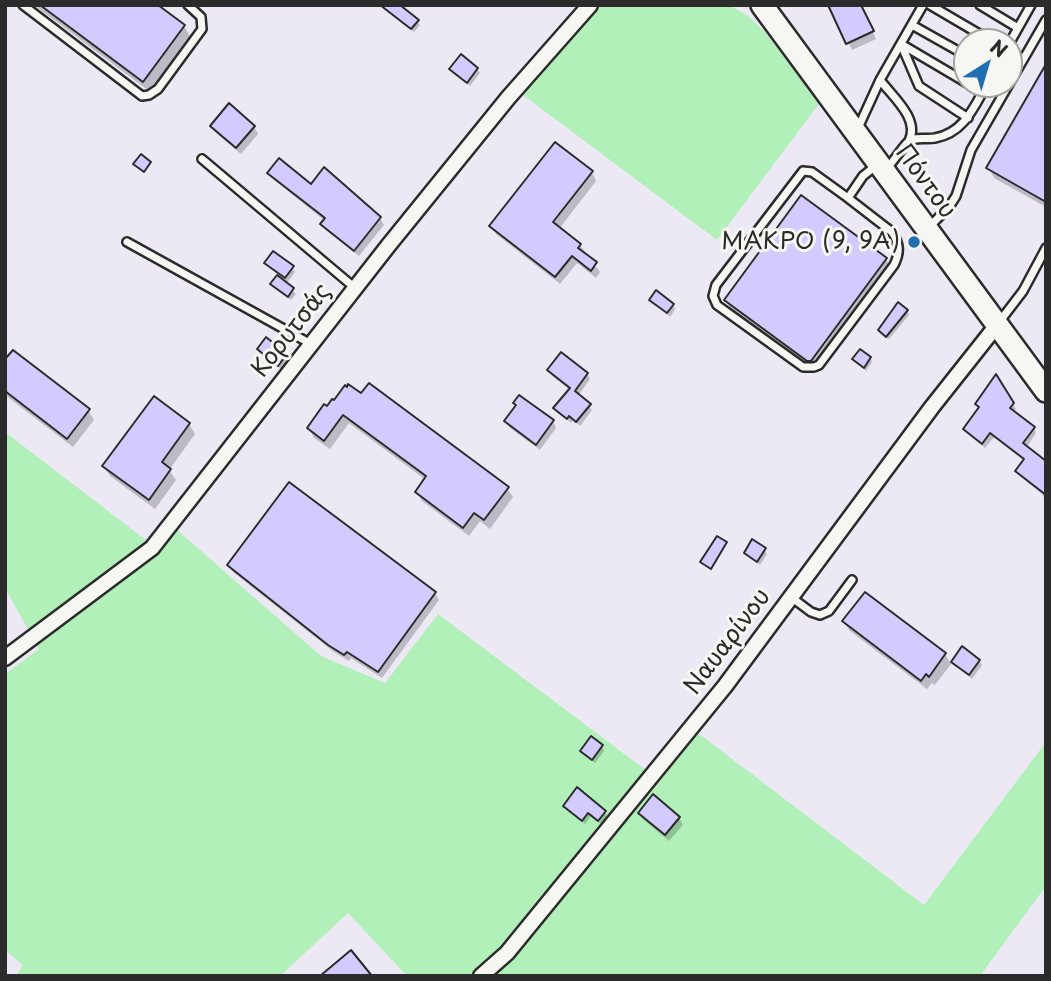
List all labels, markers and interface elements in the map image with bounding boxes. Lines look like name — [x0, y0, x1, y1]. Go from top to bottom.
north arrow — [953, 28, 1023, 98]
text: N — [985, 32, 1014, 64]
street label: Πόντου — [889, 140, 961, 224]
place label: ΜΑΚΡΟ (9, 9Α) — [721, 228, 900, 256]
marker: ΜΑΚΡΟ (9, 9Α) — [906, 234, 922, 250]
street label: Κορυτσάς — [247, 279, 337, 383]
street label: Ναυαρίνου — [679, 583, 777, 701]

